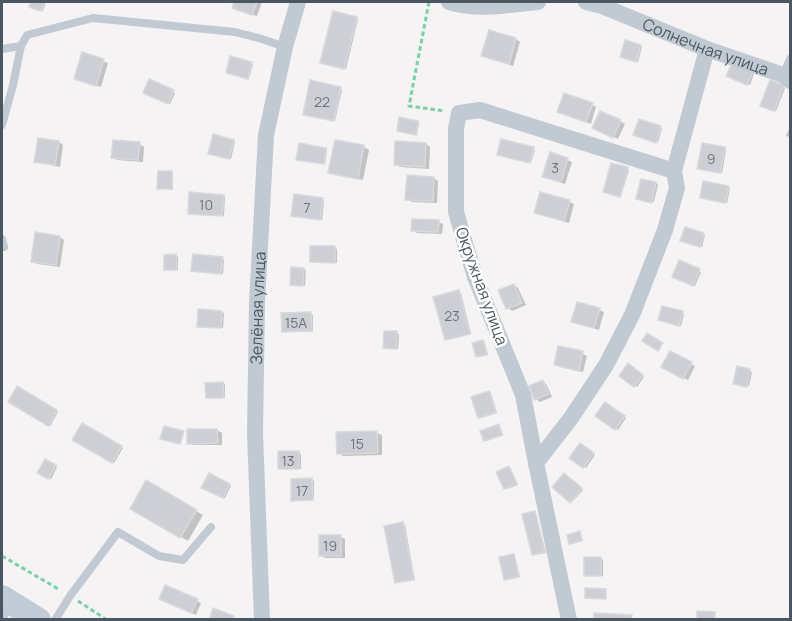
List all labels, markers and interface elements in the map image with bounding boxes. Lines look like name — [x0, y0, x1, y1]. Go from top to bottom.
street label: Солнечная улица — [639, 13, 772, 80]
house number: 22 — [314, 92, 330, 111]
house number: 9 — [707, 149, 715, 168]
house number: 3 — [551, 158, 559, 177]
house number: 10 — [199, 195, 213, 214]
house number: 7 — [303, 198, 311, 217]
street label: Окружная улица — [450, 224, 514, 348]
street label: Зелёная улица — [245, 251, 271, 365]
house number: 23 — [444, 306, 460, 325]
house number: 15А — [285, 313, 307, 332]
house number: 15 — [350, 434, 364, 453]
house number: 13 — [281, 451, 295, 470]
house number: 17 — [296, 481, 308, 500]
house number: 19 — [323, 536, 337, 555]

